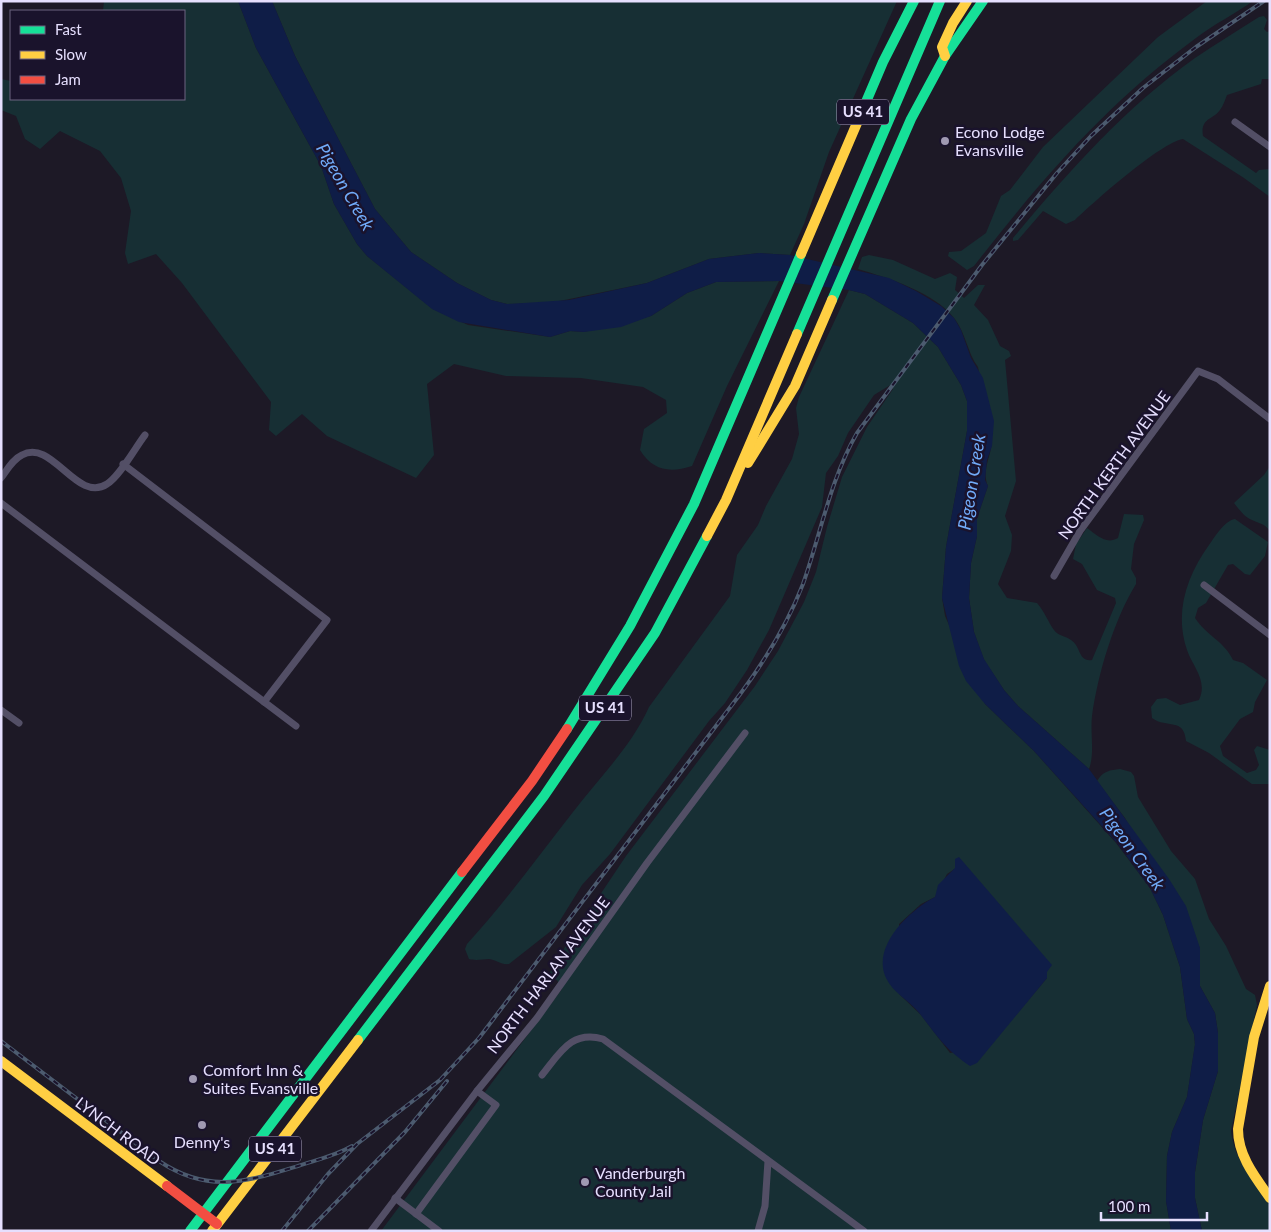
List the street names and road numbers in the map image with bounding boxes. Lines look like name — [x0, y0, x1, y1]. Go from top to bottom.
road number: US 41 — [837, 100, 889, 124]
street label: NORTH KERTH AVENUE — [1053, 387, 1174, 542]
road number: US 41 — [579, 696, 631, 720]
street label: NORTH HARLAN AVENUE — [482, 892, 613, 1057]
street label: LYNCH ROAD — [72, 1093, 164, 1169]
road number: US 41 — [249, 1136, 301, 1162]

